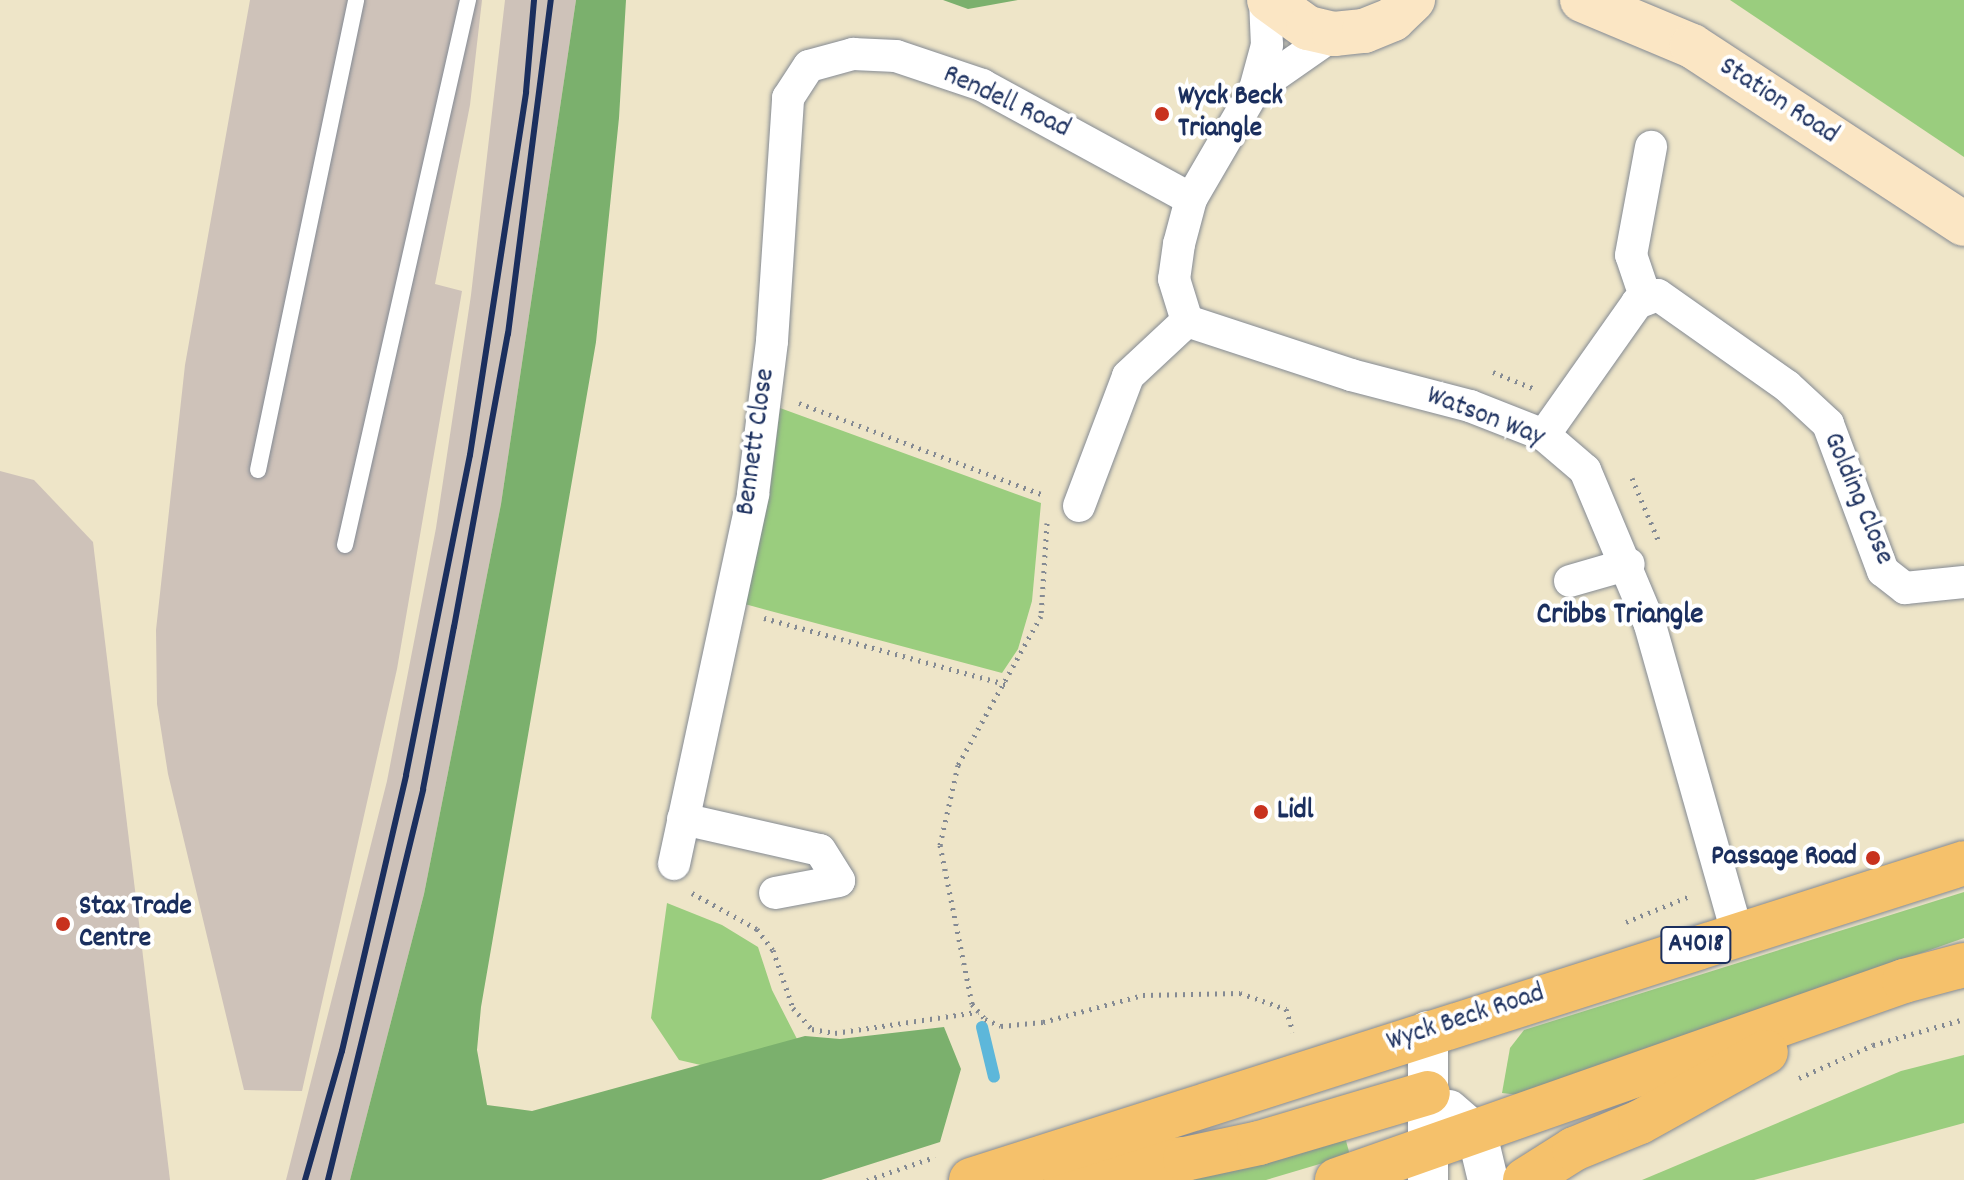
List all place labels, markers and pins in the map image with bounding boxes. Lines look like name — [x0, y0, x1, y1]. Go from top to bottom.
place label: Wyck Beck Triangle — [1178, 81, 1283, 147]
marker: Wyck Beck Triangle — [1153, 105, 1171, 123]
place label: Lidl — [1277, 795, 1313, 829]
marker: Lidl — [1252, 803, 1270, 821]
place label: Passage Road — [1711, 841, 1857, 875]
marker: Passage Road — [1864, 849, 1882, 867]
place label: Stax Trade Centre — [79, 891, 192, 957]
marker: Stax Trade Centre — [54, 915, 72, 933]

